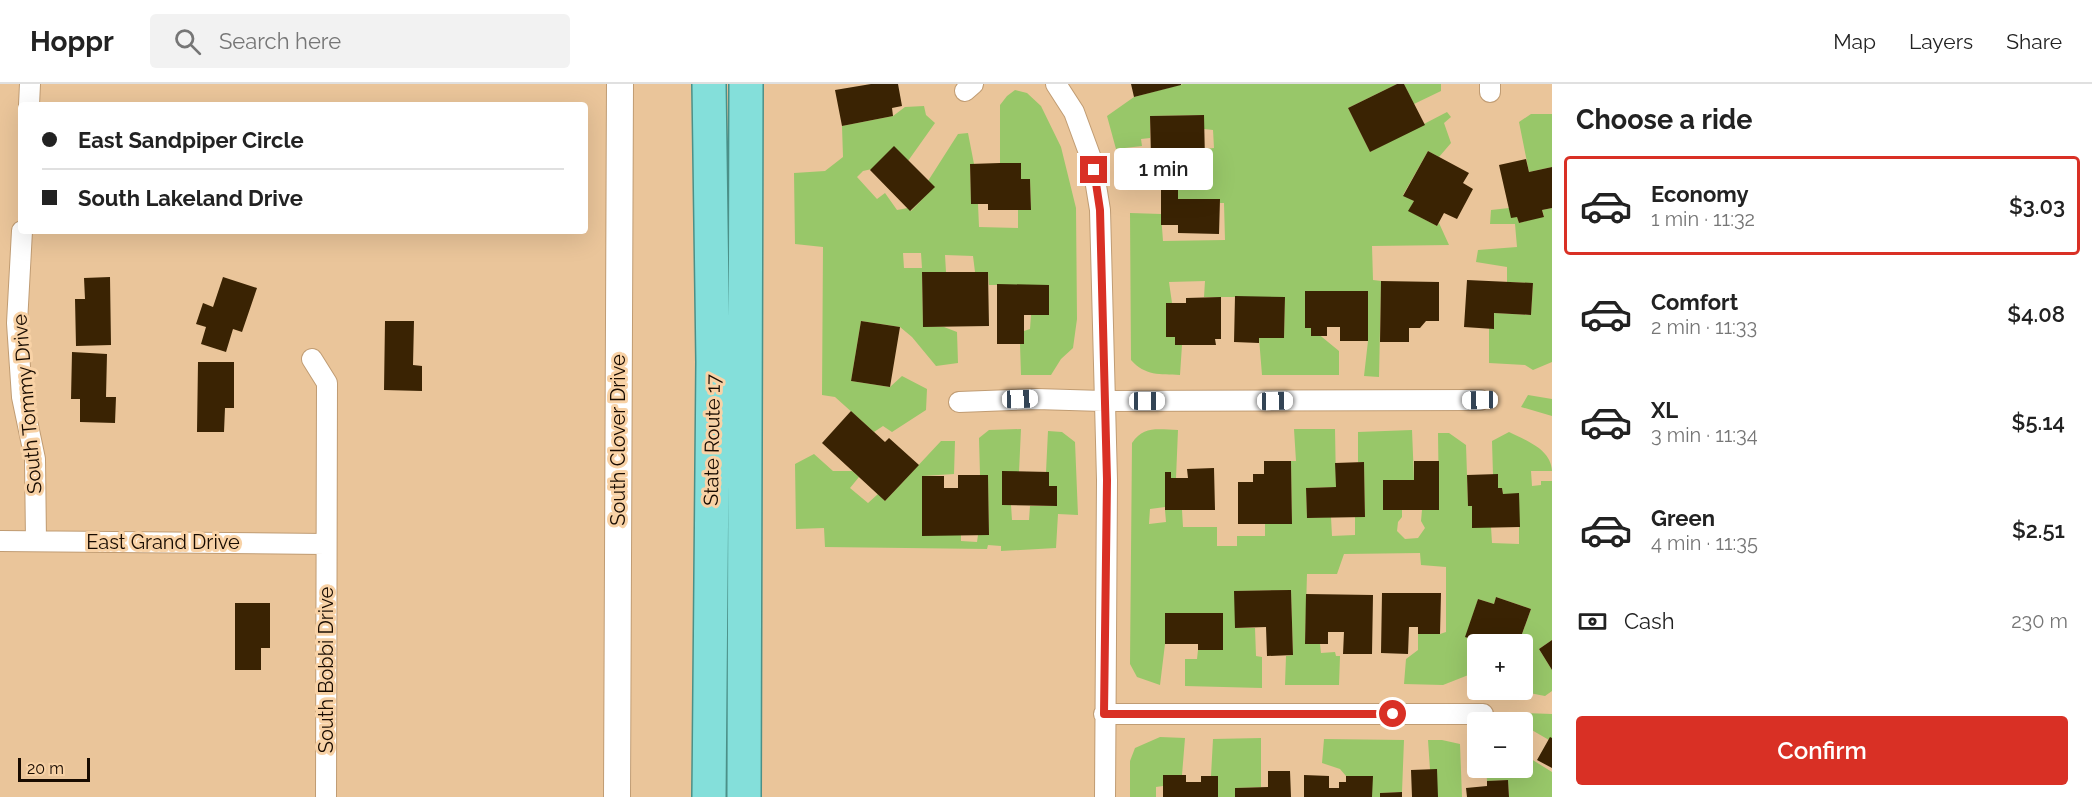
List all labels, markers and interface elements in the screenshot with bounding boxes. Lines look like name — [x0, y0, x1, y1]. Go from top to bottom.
search box — [150, 14, 570, 68]
text: Hoppr — [30, 25, 114, 58]
icon: search — [171, 25, 204, 58]
text: Search here — [219, 28, 341, 54]
text: Map — [1833, 29, 1876, 54]
text: Layers — [1909, 29, 1973, 54]
text: Share — [2006, 29, 2062, 54]
text: Choose a ride — [1576, 104, 1752, 135]
text: East Sandpiper Circle — [78, 127, 304, 153]
callout: 1 min — [1115, 149, 1214, 191]
route end — [1080, 156, 1107, 183]
text: 1 min — [1139, 157, 1188, 181]
icon: car — [1579, 179, 1633, 233]
text: Economy — [1651, 181, 1749, 207]
text: South Lakeland Drive — [78, 185, 303, 211]
text: $3.03 — [2009, 193, 2065, 219]
text: 1 min · 11:32 — [1651, 207, 1755, 231]
icon: car — [1579, 287, 1633, 341]
text: Comfort — [1651, 289, 1738, 315]
text: $4.08 — [2007, 301, 2065, 327]
street label: South Tommy Drive — [7, 313, 47, 495]
text: 2 min · 11:33 — [1651, 315, 1757, 339]
street label: South Clover Drive — [606, 354, 630, 526]
street label: State Route 17 — [699, 374, 725, 506]
car — [1002, 389, 1038, 409]
car — [1462, 391, 1498, 409]
car — [1129, 392, 1165, 410]
car — [1257, 392, 1293, 410]
icon: car — [1579, 395, 1633, 449]
text: XL — [1651, 397, 1678, 423]
text: $5.14 — [2012, 409, 2065, 435]
text: 3 min · 11:34 — [1651, 423, 1758, 447]
icon: car — [1579, 503, 1633, 557]
text: Green — [1651, 505, 1715, 531]
text: $2.51 — [2012, 517, 2065, 543]
street label: East Grand Drive — [86, 530, 240, 554]
text: 4 min · 11:35 — [1651, 531, 1758, 555]
street label: South Bobbi Drive — [314, 587, 338, 753]
icon: cash — [1576, 605, 1609, 638]
text: Cash — [1624, 608, 1675, 634]
text: 230 m — [2011, 609, 2068, 633]
map controls — [1467, 634, 1533, 778]
button: + — [1467, 634, 1533, 700]
route start — [1379, 700, 1406, 727]
button: − — [1467, 712, 1533, 778]
button: Confirm — [1576, 716, 2068, 785]
scale bar — [18, 755, 90, 782]
text: 20 m — [27, 759, 64, 778]

